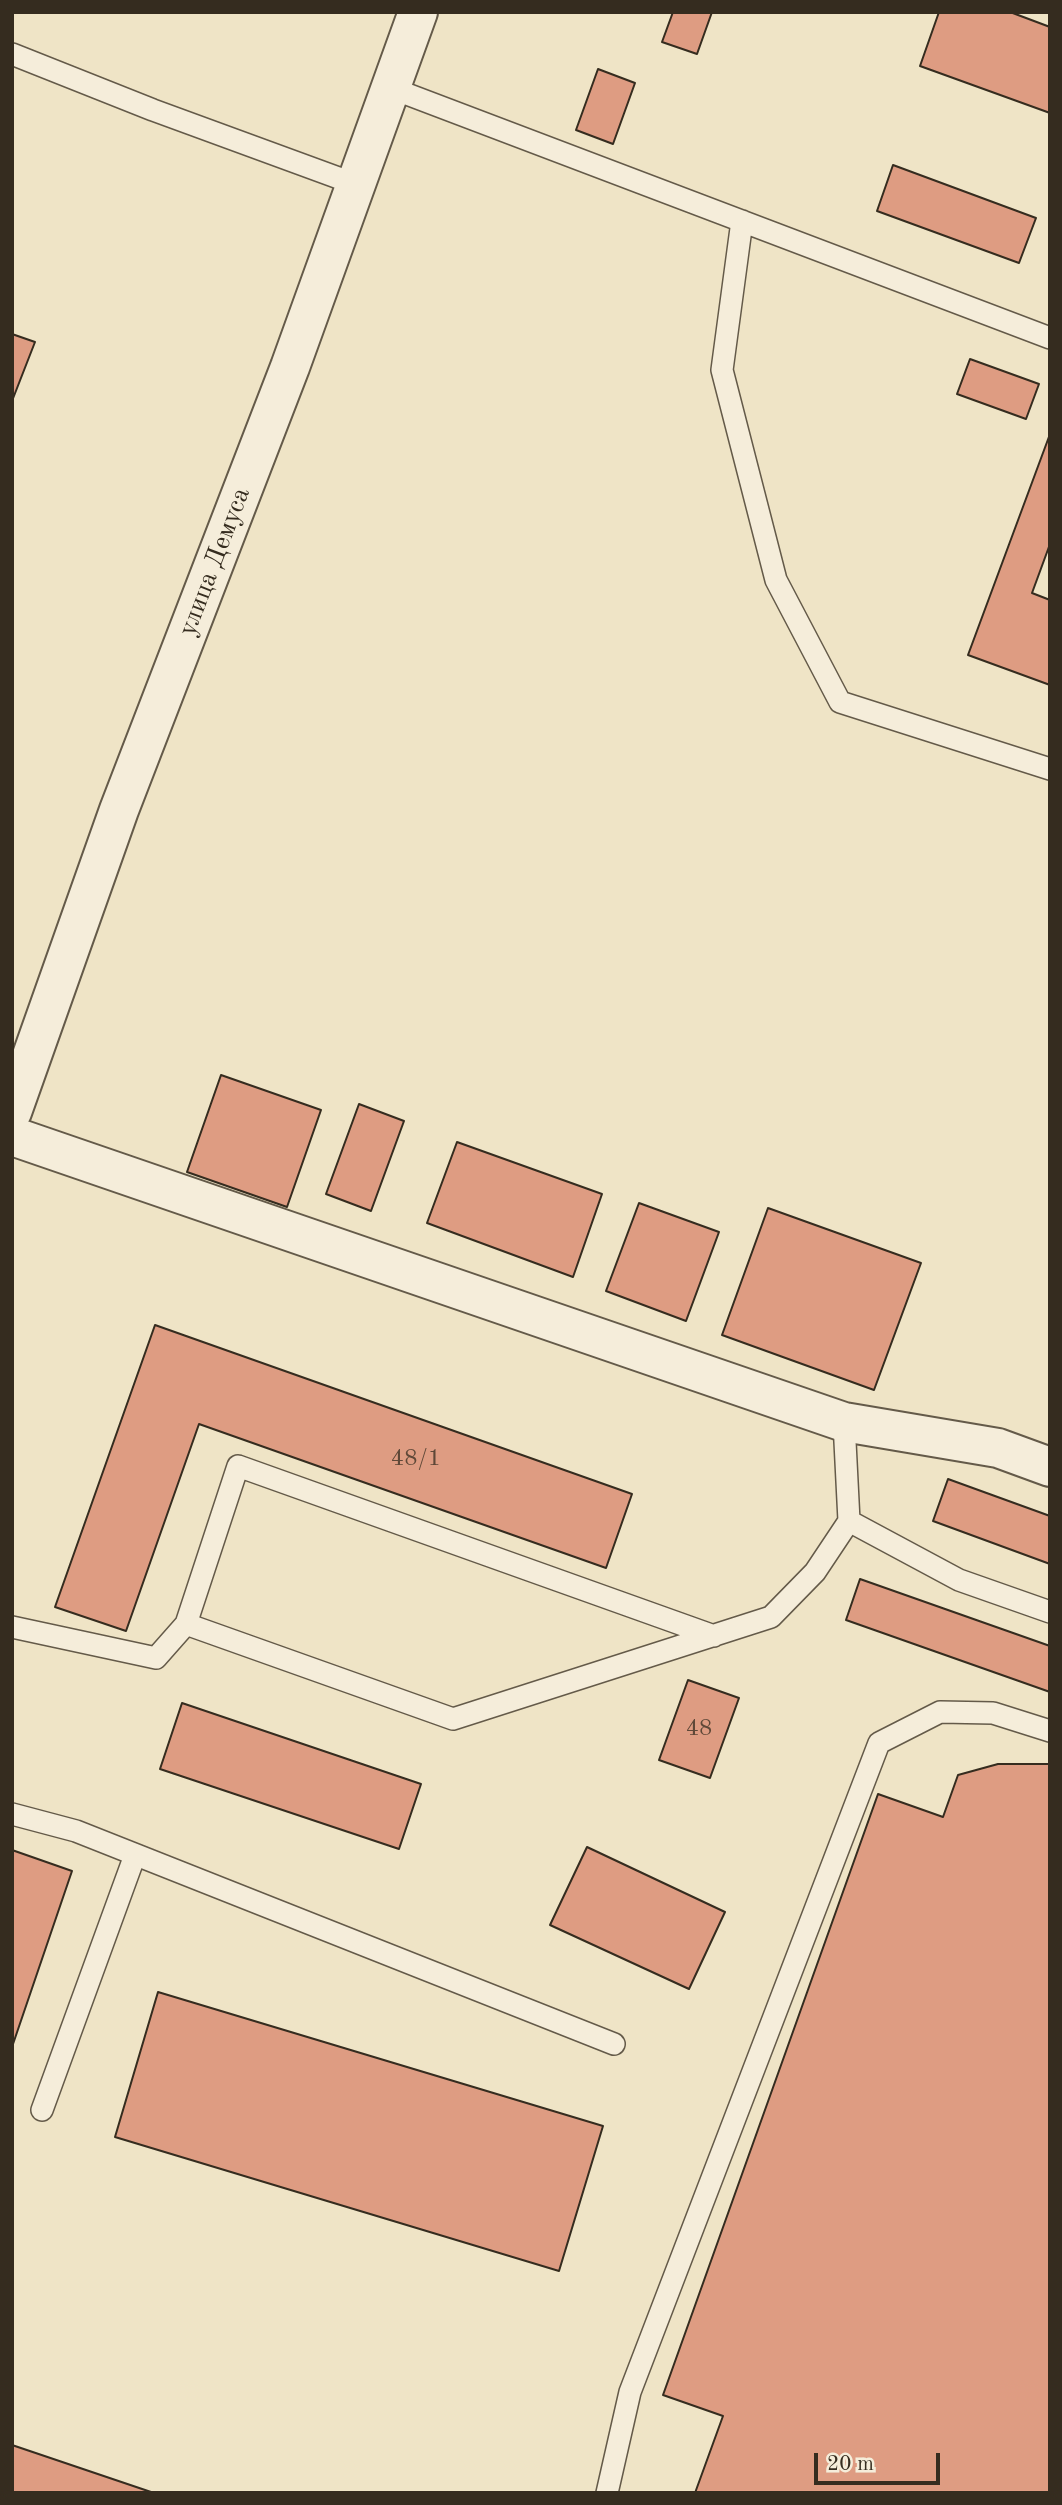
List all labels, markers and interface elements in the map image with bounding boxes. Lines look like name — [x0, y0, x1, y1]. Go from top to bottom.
street label: улица Демуса — [172, 483, 258, 641]
house number: 48/1 — [391, 1445, 441, 1473]
house number: 48 — [686, 1715, 712, 1743]
scale bar — [817, 2438, 943, 2482]
text: 20 m — [827, 2454, 874, 2475]

